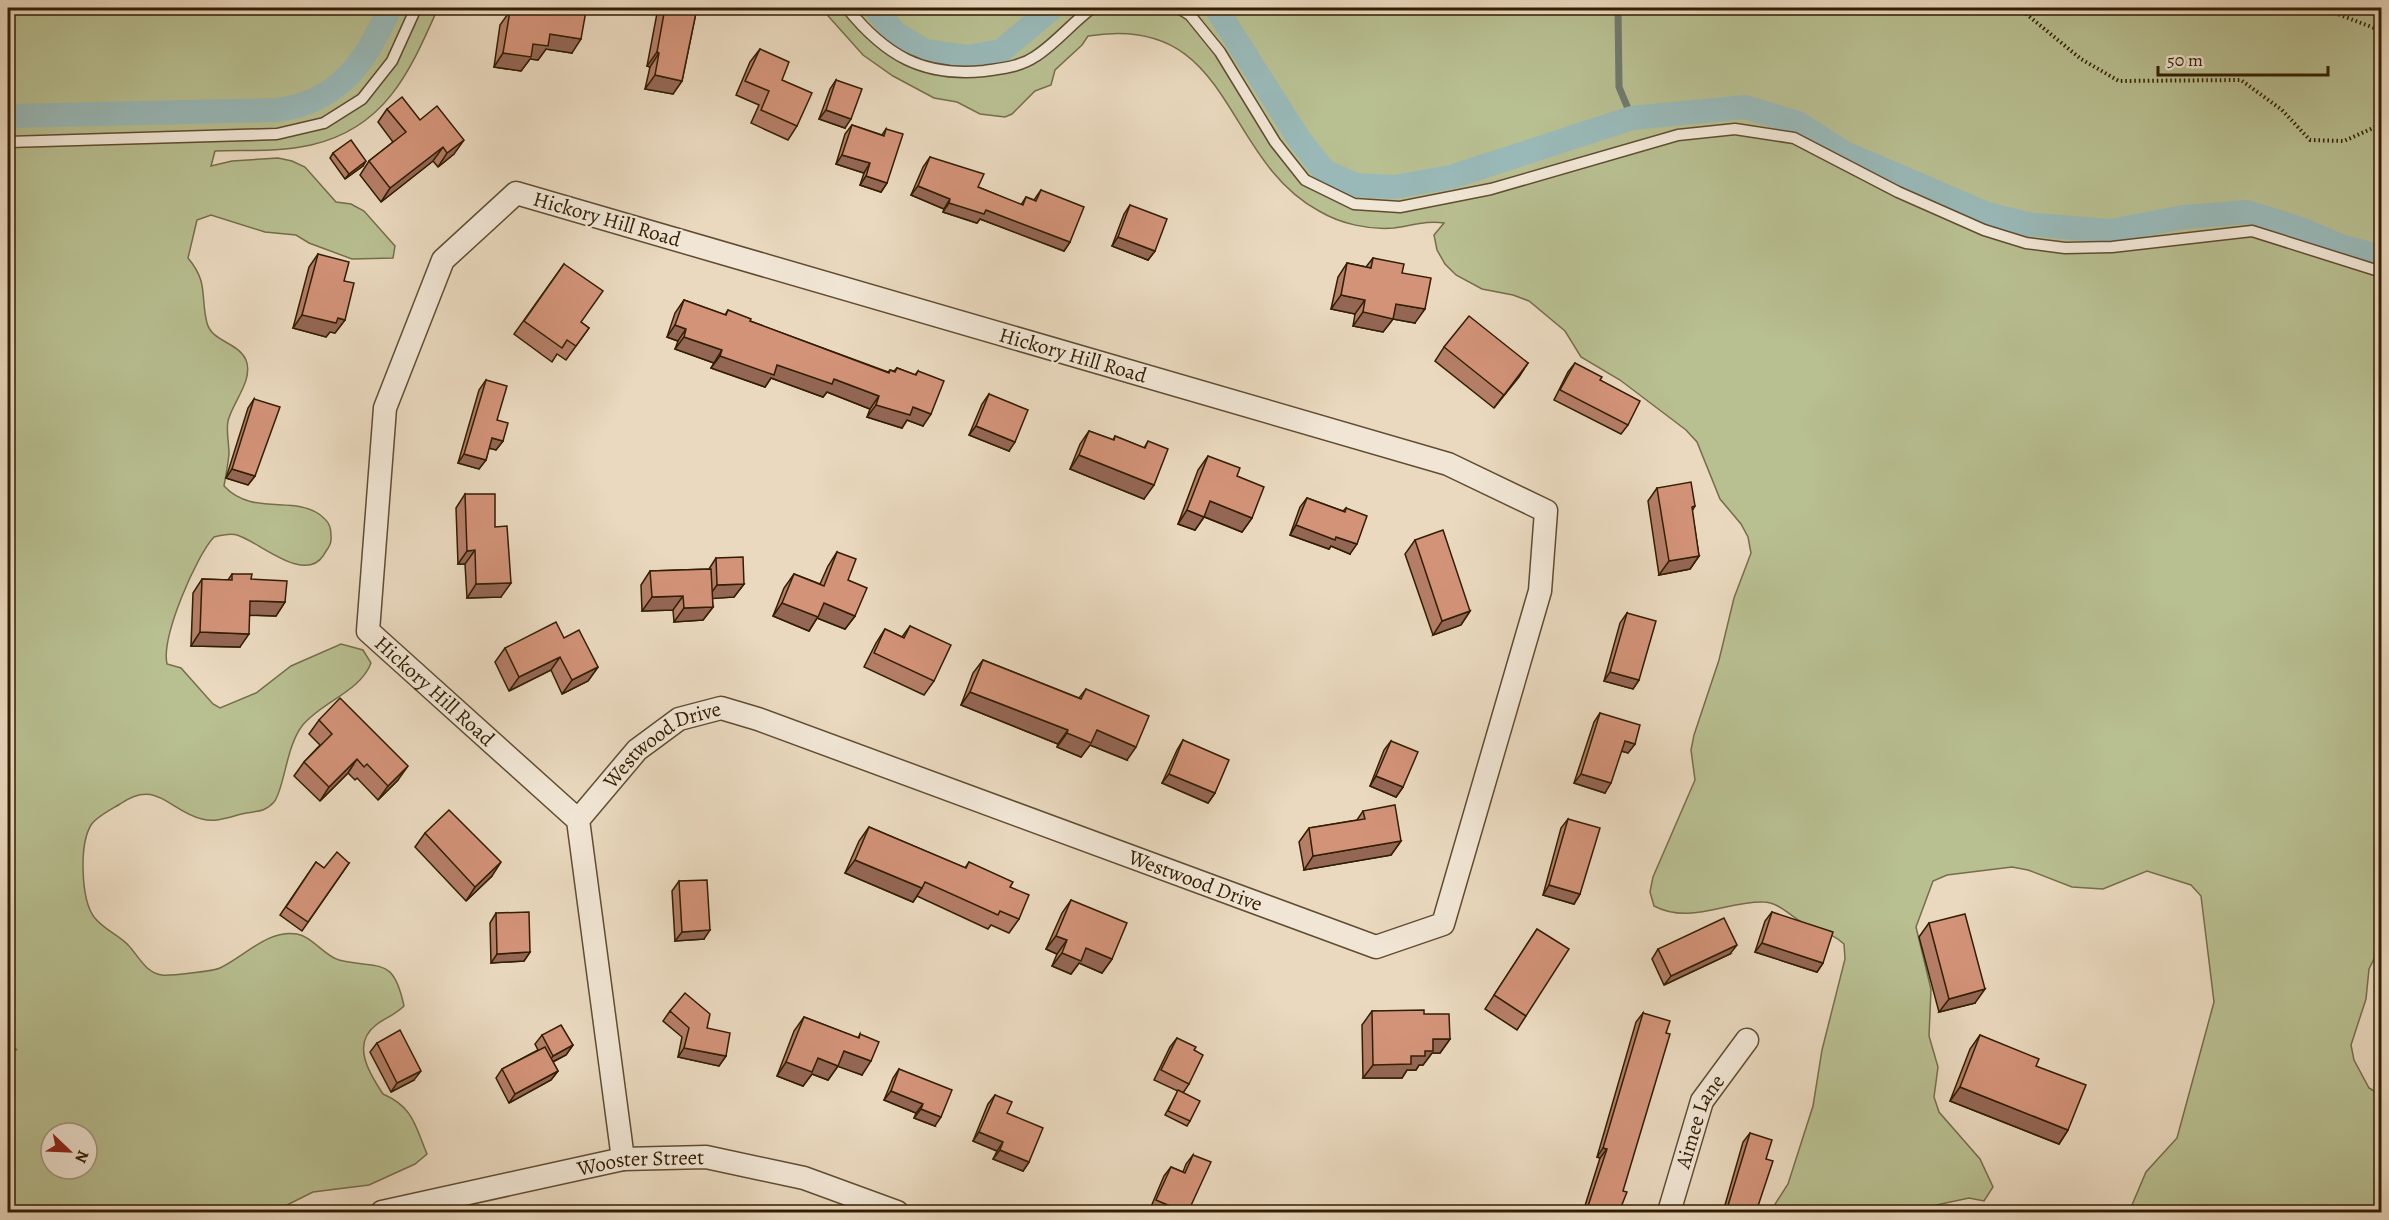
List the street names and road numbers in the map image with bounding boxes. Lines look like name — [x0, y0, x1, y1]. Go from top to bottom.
street label: Hickory Hill Road — [530, 185, 685, 254]
street label: Hickory Hill Road — [996, 321, 1151, 390]
street label: Hickory Hill Road — [369, 630, 501, 753]
street label: Westwood Drive — [596, 695, 724, 795]
street label: Westwood Drive — [1124, 843, 1266, 918]
street label: Aimee Lane — [1668, 1069, 1731, 1173]
street label: Wooster Street — [574, 1143, 704, 1183]

